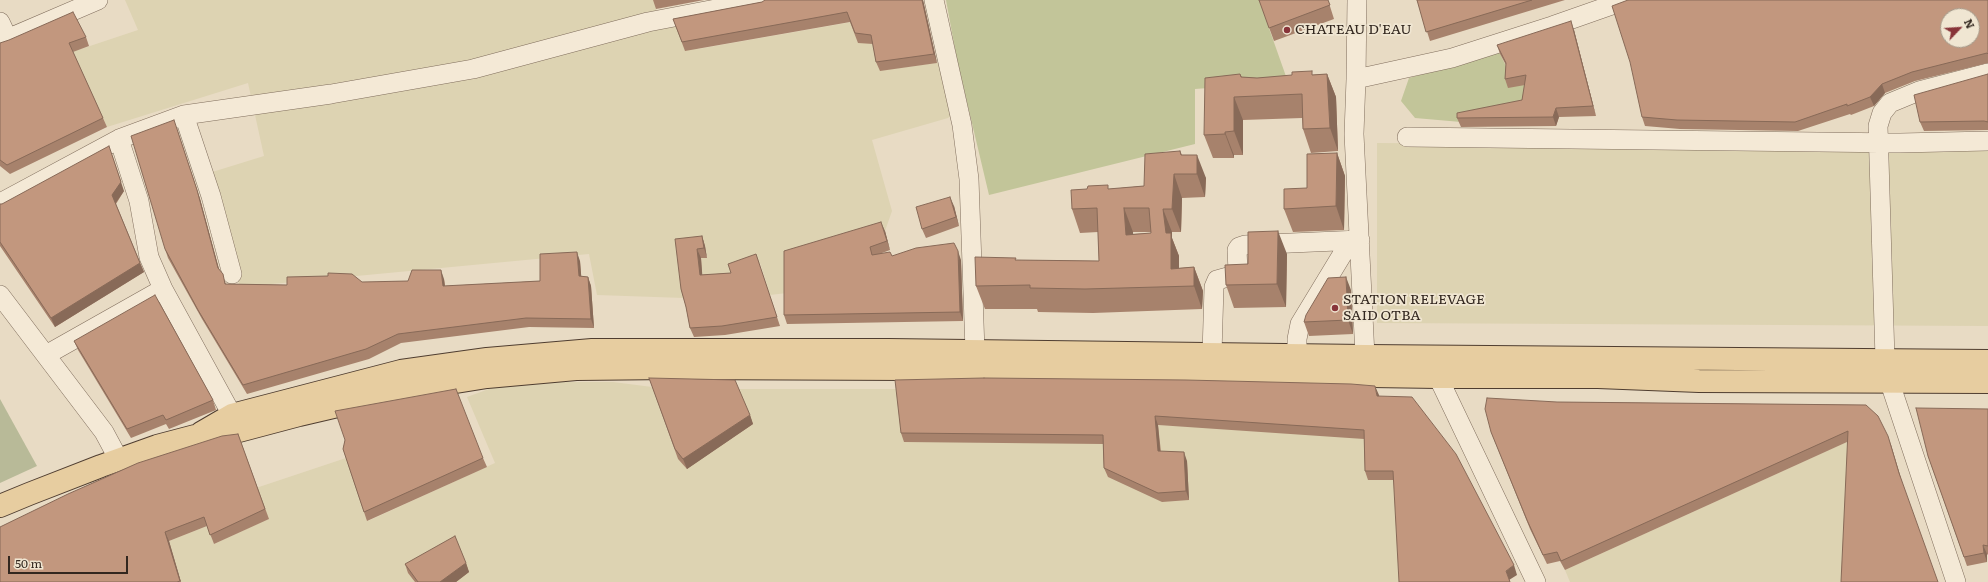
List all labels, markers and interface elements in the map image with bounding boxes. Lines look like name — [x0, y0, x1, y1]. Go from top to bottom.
north arrow — [1940, 8, 1980, 48]
text: N — [1961, 16, 1979, 31]
place label: CHATEAU D'EAU — [1295, 22, 1412, 38]
marker: CHATEAU D'EAU — [1282, 25, 1292, 35]
place label: STATION RELEVAGE SAID OTBA — [1343, 292, 1485, 324]
marker: STATION RELEVAGE SAID OTBA — [1330, 303, 1340, 313]
scale bar — [10, 548, 130, 574]
text: 50 m — [15, 554, 42, 572]

